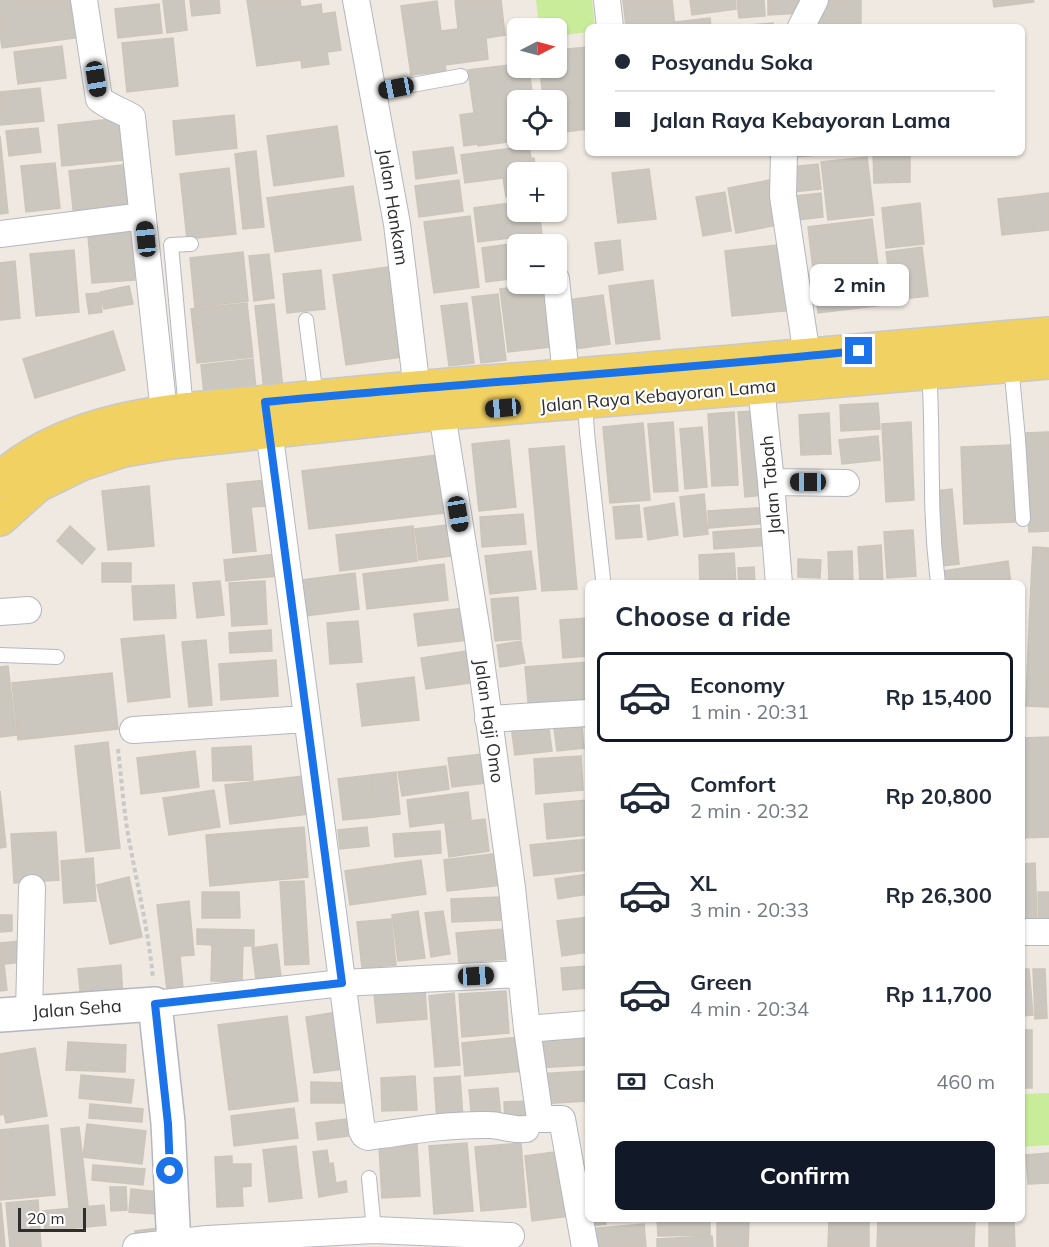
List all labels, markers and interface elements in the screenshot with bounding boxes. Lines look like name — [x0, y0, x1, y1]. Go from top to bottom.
north arrow — [507, 18, 567, 78]
map controls — [507, 18, 567, 294]
text: Posyandu Soka — [651, 48, 813, 76]
car — [84, 60, 108, 98]
car — [377, 76, 415, 100]
button: locate — [507, 90, 567, 150]
text: Jalan Raya Kebayoran Lama — [651, 106, 951, 134]
street label: Jalan Hankam — [373, 147, 414, 267]
button: + — [507, 162, 567, 222]
car — [135, 220, 157, 258]
button: − — [507, 234, 567, 294]
callout: 2 min — [810, 264, 908, 306]
text: 2 min — [833, 272, 886, 297]
route end — [845, 337, 872, 364]
street label: Jalan Raya Kebayoran Lama — [539, 374, 777, 417]
car — [484, 397, 522, 419]
street label: Jalan Tabah — [755, 434, 786, 536]
car — [790, 473, 826, 491]
car — [446, 495, 470, 533]
text: Choose a ride — [615, 599, 791, 633]
street label: Jalan Haji Omo — [469, 657, 510, 784]
icon: car — [618, 670, 672, 724]
text: Economy — [690, 671, 785, 699]
text: Rp 15,400 — [885, 683, 992, 711]
text: 1 min · 20:31 — [690, 699, 809, 724]
icon: car — [618, 769, 672, 823]
text: Comfort — [690, 770, 776, 798]
text: Rp 20,800 — [885, 782, 992, 810]
text: 2 min · 20:32 — [690, 798, 809, 823]
icon: car — [618, 868, 672, 922]
text: XL — [690, 869, 717, 897]
text: Rp 26,300 — [885, 881, 992, 909]
text: 3 min · 20:33 — [690, 897, 809, 922]
car — [458, 966, 494, 986]
icon: car — [618, 967, 672, 1021]
text: Green — [690, 968, 752, 996]
text: Rp 11,700 — [885, 980, 992, 1008]
street label: Jalan Seha — [32, 994, 122, 1023]
text: 4 min · 20:34 — [690, 996, 809, 1021]
icon: cash — [615, 1065, 648, 1098]
text: Cash — [663, 1067, 715, 1095]
text: 460 m — [936, 1069, 995, 1094]
button: Confirm — [615, 1141, 995, 1210]
route start — [156, 1157, 183, 1184]
scale bar — [18, 1205, 86, 1232]
text: 20 m — [27, 1208, 64, 1228]

